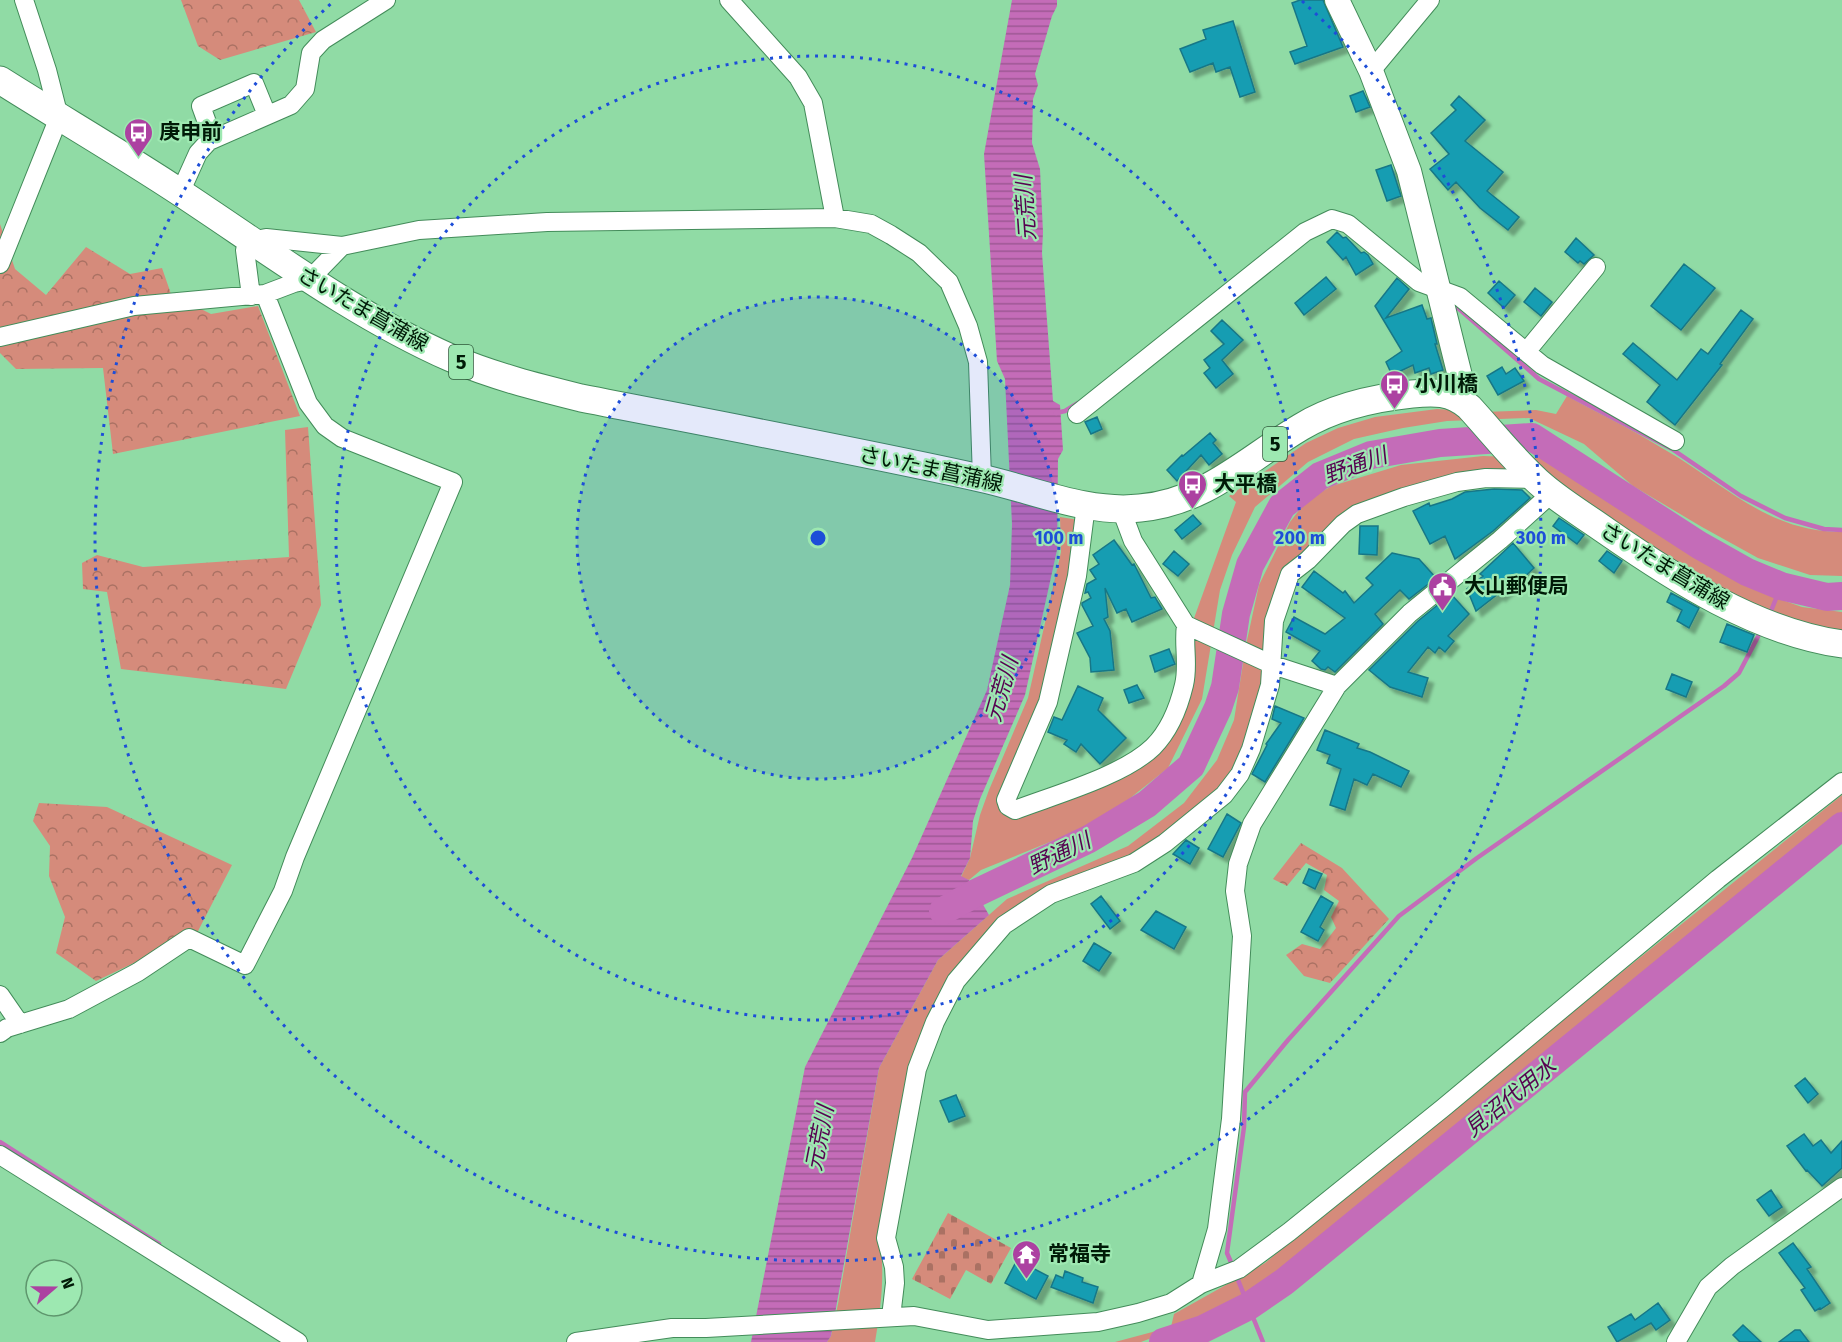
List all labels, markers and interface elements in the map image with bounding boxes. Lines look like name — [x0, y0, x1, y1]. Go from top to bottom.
bus stop icon: 庚申前 — [122, 116, 154, 158]
place label: 庚申前 — [159, 119, 222, 145]
water label: 元荒川 — [1010, 172, 1041, 242]
street label: さいたま菖蒲線 — [293, 261, 433, 357]
road number: 5 — [449, 345, 473, 379]
bus stop icon: 小川橋 — [1378, 368, 1410, 410]
place label: 小川橋 — [1415, 371, 1478, 397]
road number: 5 — [1263, 427, 1287, 461]
street label: さいたま菖蒲線 — [857, 441, 1005, 497]
water label: 野通川 — [1320, 441, 1393, 489]
bus stop icon: 大平橋 — [1177, 468, 1209, 510]
place label: 大平橋 — [1214, 471, 1277, 497]
street label: さいたま菖蒲線 — [1596, 517, 1734, 615]
text: 100 m — [1035, 527, 1083, 549]
text: 200 m — [1275, 527, 1325, 549]
text: 300 m — [1515, 527, 1566, 549]
centre of rings — [808, 528, 828, 548]
public building icon: 大山郵便局 — [1427, 570, 1459, 612]
place label: 大山郵便局 — [1464, 573, 1569, 599]
water label: 元荒川 — [979, 652, 1024, 725]
water label: 野通川 — [1024, 826, 1097, 880]
water label: 見沼代用水 — [1459, 1051, 1563, 1142]
water label: 元荒川 — [800, 1101, 839, 1173]
temple icon: 常福寺 — [1011, 1238, 1043, 1280]
place label: 常福寺 — [1048, 1241, 1111, 1267]
north arrow — [24, 1258, 84, 1318]
text: N — [57, 1275, 78, 1291]

